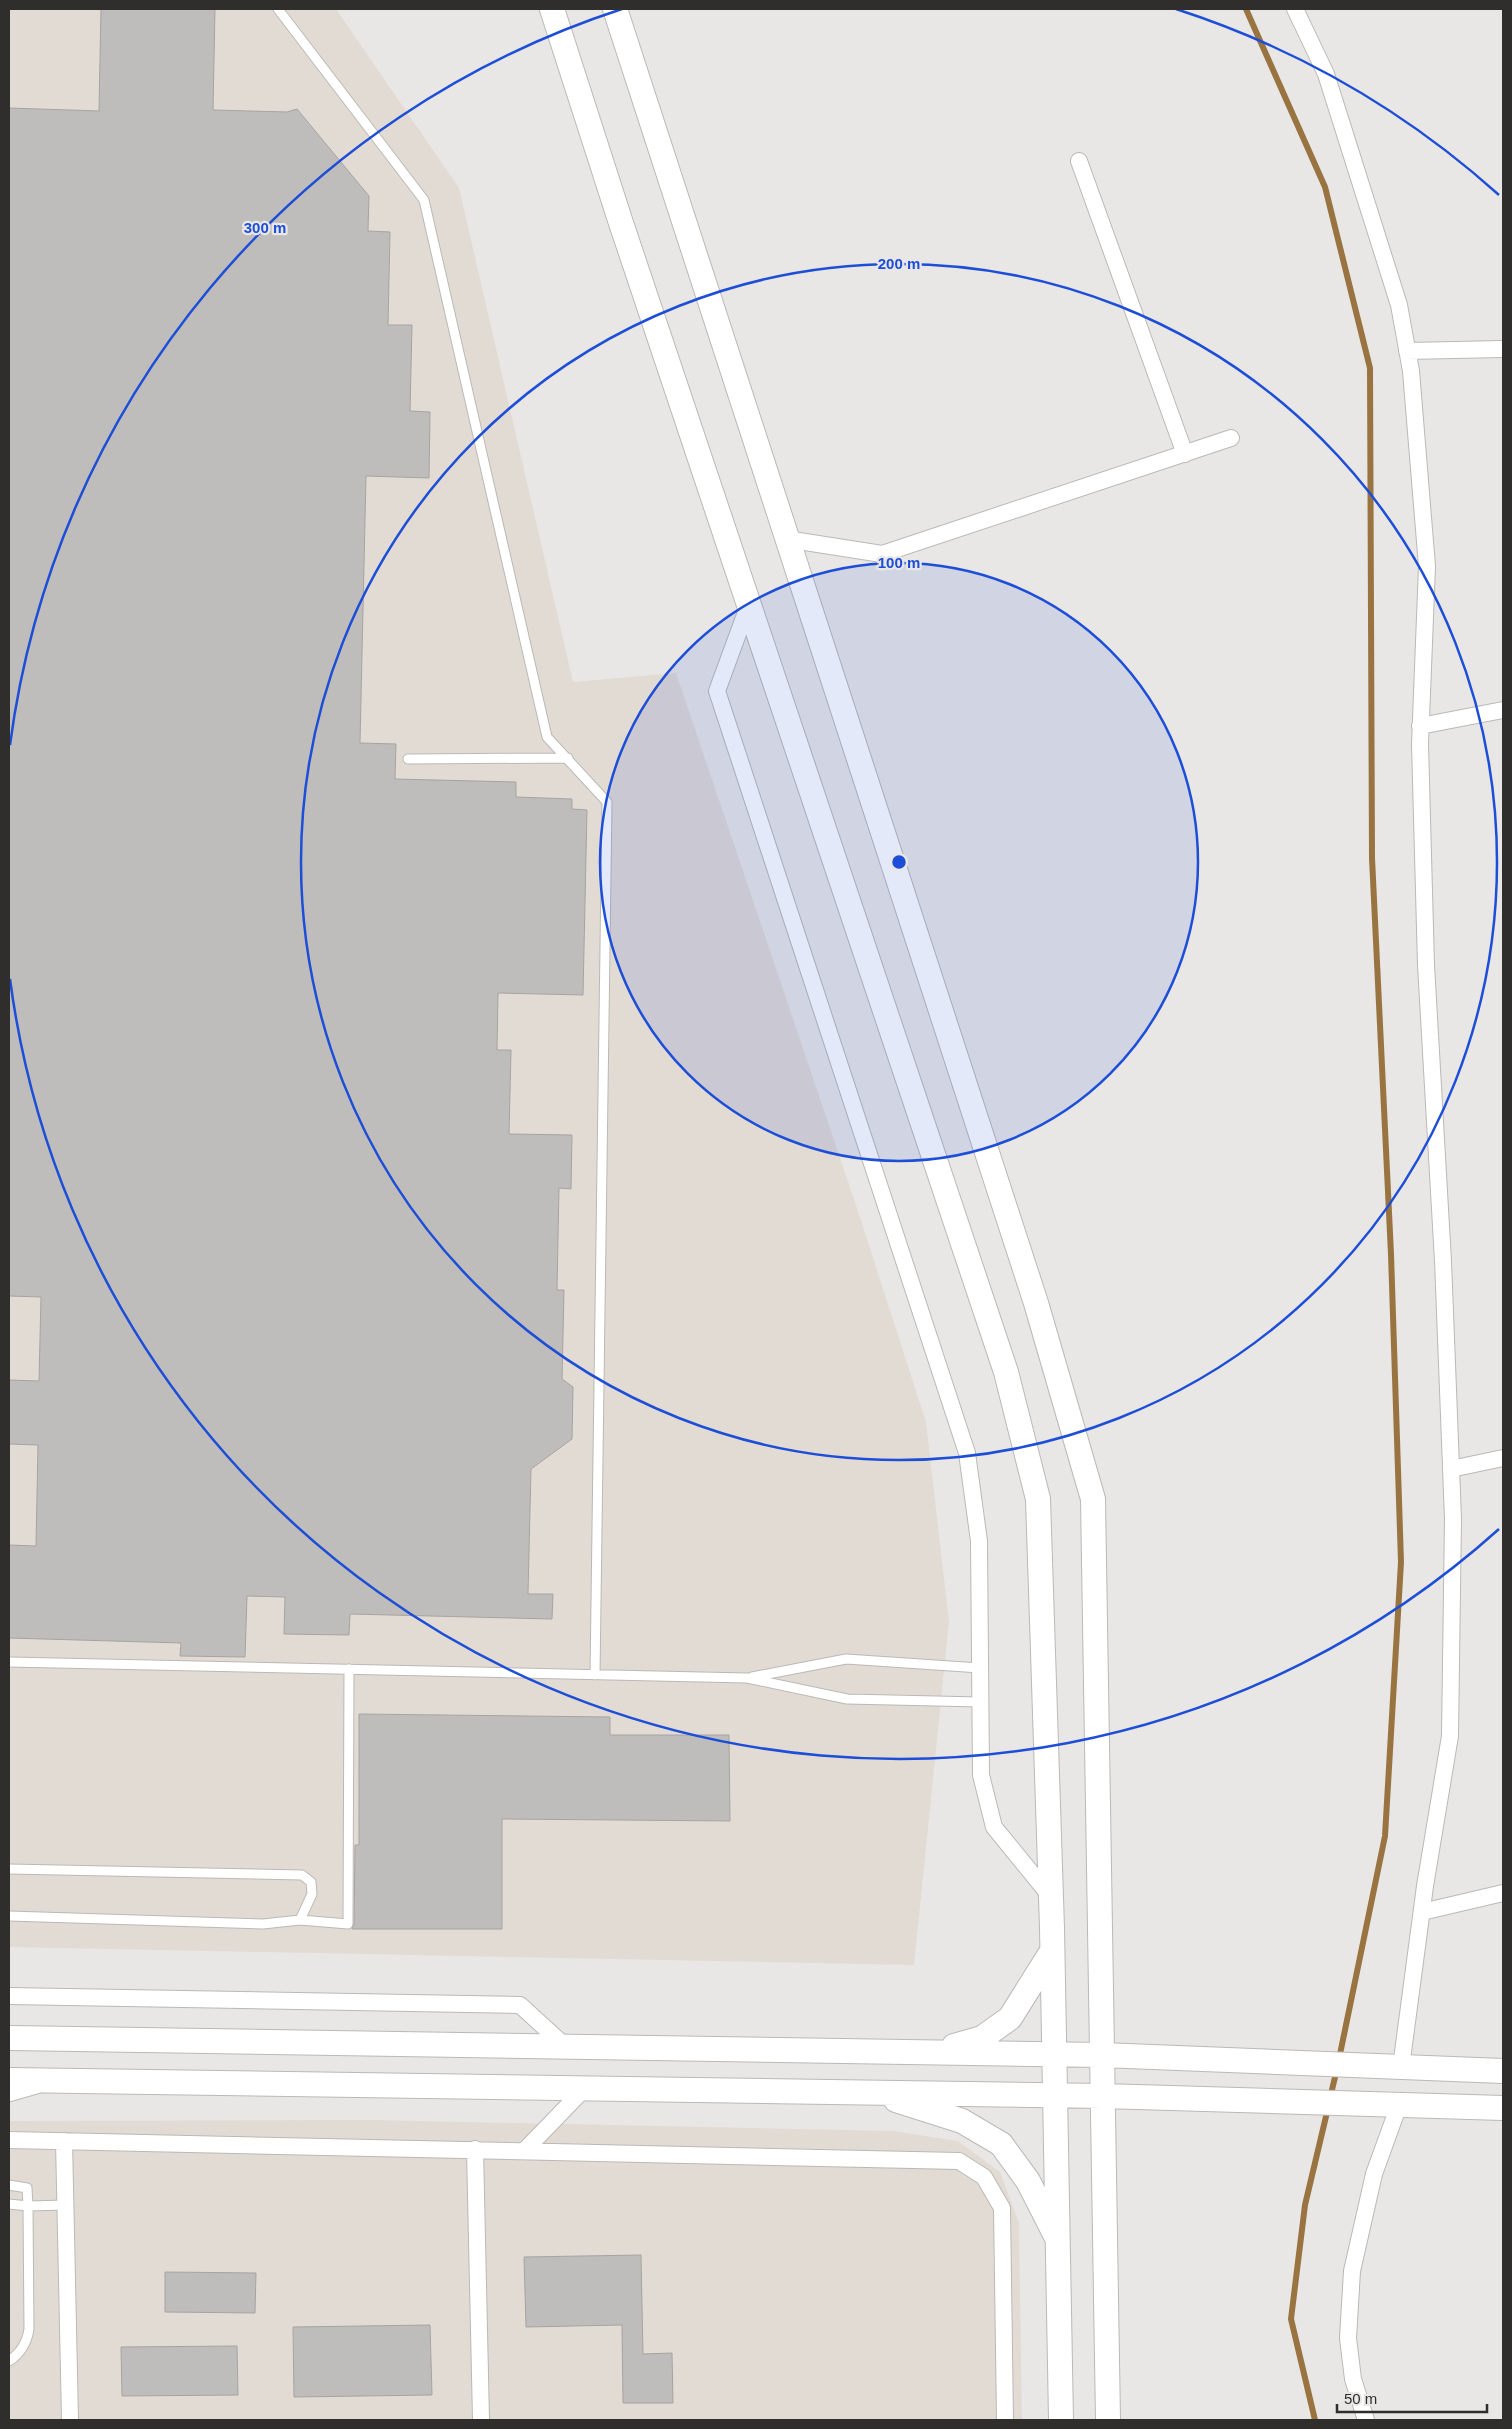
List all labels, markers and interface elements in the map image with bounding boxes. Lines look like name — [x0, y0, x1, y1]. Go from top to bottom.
text: 300 m — [244, 219, 286, 236]
text: 200 m — [878, 255, 920, 272]
text: 100 m — [878, 554, 920, 571]
centre of rings — [890, 853, 908, 871]
scale bar — [1337, 2382, 1487, 2414]
text: 50 m — [1344, 2390, 1377, 2407]

